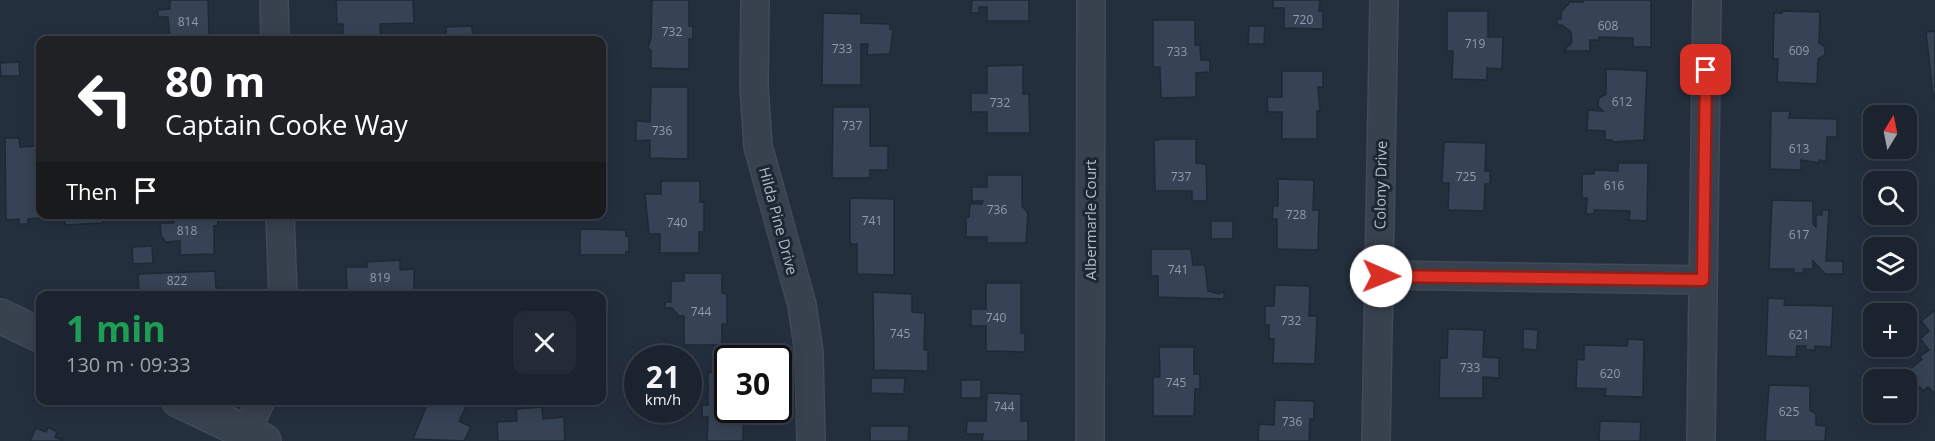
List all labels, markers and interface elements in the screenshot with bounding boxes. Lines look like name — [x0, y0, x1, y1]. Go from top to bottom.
house number: 720 — [1293, 11, 1313, 28]
house number: 814 — [178, 13, 198, 30]
house number: 608 — [1598, 17, 1618, 34]
house number: 732 — [662, 23, 682, 40]
house number: 719 — [1465, 35, 1485, 52]
house number: 733 — [832, 40, 852, 57]
house number: 609 — [1789, 42, 1809, 59]
house number: 733 — [1167, 43, 1187, 60]
pin — [1680, 44, 1731, 95]
text: 80 m — [165, 52, 265, 109]
icon: arrive — [1689, 53, 1722, 86]
icon: left — [66, 60, 144, 138]
house number: 612 — [1612, 93, 1632, 110]
house number: 732 — [990, 94, 1010, 111]
north arrow — [1863, 105, 1917, 159]
map controls — [1863, 105, 1917, 423]
text: Captain Cooke Way — [165, 106, 408, 143]
house number: 737 — [842, 117, 862, 134]
house number: 736 — [652, 122, 672, 139]
house number: 613 — [1789, 140, 1809, 157]
street label: Colony Drive — [1369, 141, 1391, 229]
street label: Albermarle Court — [1080, 160, 1100, 280]
street label: Hilda Pine Drive — [755, 164, 803, 277]
house number: 737 — [1171, 168, 1191, 185]
house number: 725 — [1456, 168, 1476, 185]
button: search — [1863, 171, 1917, 225]
icon: arrive — [129, 174, 162, 207]
text: Then — [66, 176, 117, 206]
house number: 616 — [1604, 177, 1624, 194]
house number: 736 — [987, 201, 1007, 218]
house number: 728 — [1286, 206, 1306, 223]
house number: 741 — [862, 212, 882, 229]
house number: 740 — [667, 214, 687, 231]
house number: 818 — [177, 222, 197, 239]
house number: 617 — [1789, 226, 1809, 243]
button: layers — [1863, 237, 1917, 291]
position arrow — [1349, 244, 1413, 308]
house number: 741 — [1168, 261, 1188, 278]
house number: 819 — [370, 269, 390, 286]
house number: 822 — [167, 272, 187, 289]
house number: 744 — [691, 303, 711, 320]
button: + — [1863, 303, 1917, 357]
text: 1 min — [66, 304, 166, 353]
house number: 740 — [986, 309, 1006, 326]
button: close — [513, 311, 576, 374]
house number: 732 — [1281, 312, 1301, 329]
house number: 745 — [890, 325, 910, 342]
house number: 621 — [1789, 326, 1809, 343]
speed limit sign: 30 — [714, 345, 792, 423]
text: 130 m · 09:33 — [66, 351, 191, 378]
text: 21 — [646, 356, 680, 397]
house number: 733 — [1460, 359, 1480, 376]
house number: 620 — [1600, 365, 1620, 382]
button: − — [1863, 369, 1917, 423]
house number: 745 — [1166, 374, 1186, 391]
text: km/h — [645, 389, 681, 409]
house number: 744 — [994, 398, 1014, 415]
house number: 625 — [1779, 403, 1799, 420]
house number: 736 — [1282, 413, 1302, 430]

